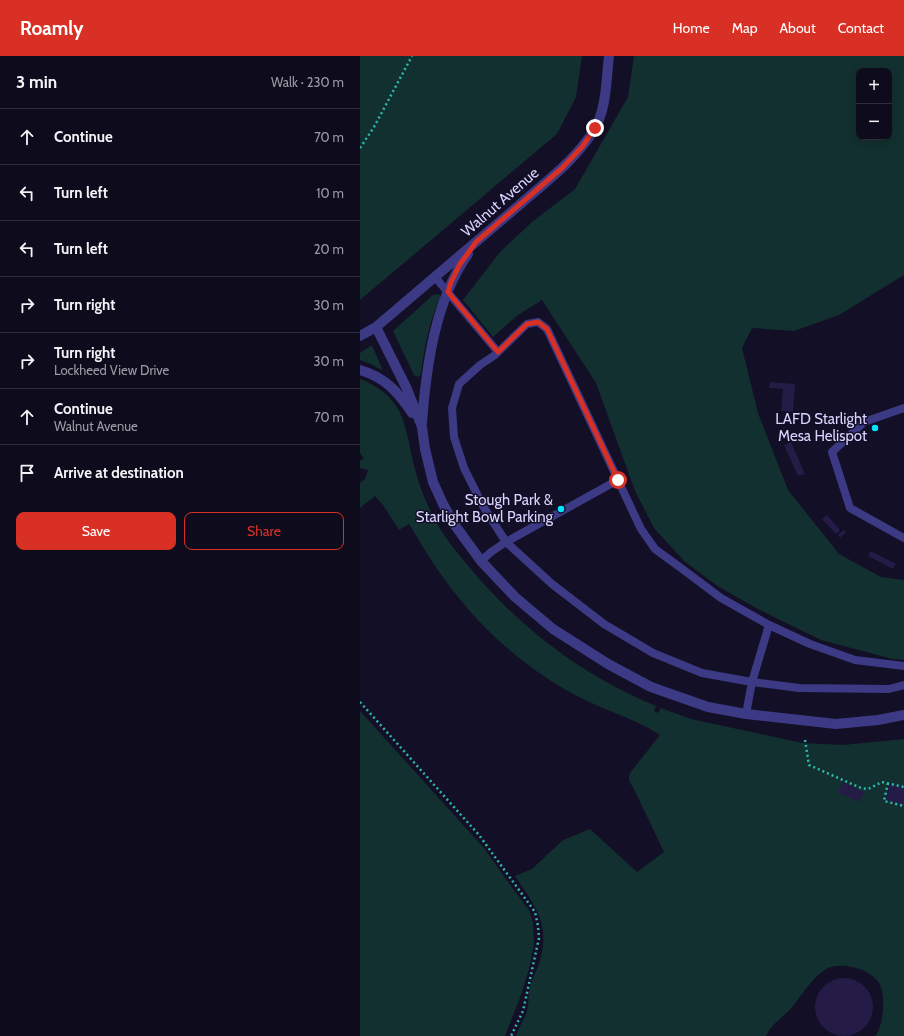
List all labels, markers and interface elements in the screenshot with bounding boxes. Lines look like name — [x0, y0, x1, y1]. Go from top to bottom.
text: Roamly — [20, 17, 83, 40]
text: Home — [673, 19, 710, 37]
text: Map — [732, 19, 757, 37]
text: About — [779, 19, 816, 37]
text: Contact — [838, 19, 884, 37]
map controls — [856, 68, 892, 140]
button: + — [856, 68, 892, 104]
text: 3 min — [16, 72, 57, 92]
text: Walk · 230 m — [271, 74, 344, 90]
button: − — [856, 104, 892, 140]
route end — [586, 119, 604, 137]
icon: ahead — [16, 126, 38, 148]
text: Continue — [54, 128, 113, 146]
text: 70 m — [314, 129, 344, 145]
street label: Walnut Avenue — [458, 163, 543, 240]
icon: left — [16, 182, 38, 204]
text: Turn left — [54, 184, 108, 202]
text: 10 m — [316, 185, 344, 201]
icon: left — [16, 238, 38, 260]
text: Turn left — [54, 240, 108, 258]
text: 20 m — [314, 241, 344, 257]
icon: right — [16, 294, 38, 316]
text: Turn right — [54, 296, 115, 314]
text: 30 m — [314, 297, 344, 313]
text: Turn right — [54, 344, 115, 362]
icon: right — [16, 350, 38, 372]
text: 30 m — [314, 353, 344, 369]
text: Lockheed View Drive — [54, 362, 169, 378]
text: Continue — [54, 400, 113, 418]
icon: ahead — [16, 406, 38, 428]
text: 70 m — [314, 409, 344, 425]
place label: LAFD Starlight Mesa Helispot — [775, 410, 867, 445]
text: Walnut Avenue — [54, 418, 138, 434]
marker: LAFD Starlight Mesa Helispot — [870, 423, 880, 433]
icon: arrive — [16, 462, 38, 484]
text: Arrive at destination — [54, 464, 184, 482]
route start — [609, 471, 627, 489]
place label: Stough Park & Starlight Bowl Parking — [416, 491, 554, 526]
marker: Stough Park & Starlight Bowl Parking — [556, 504, 566, 514]
button: Save — [16, 512, 176, 550]
button: Share — [184, 512, 344, 550]

